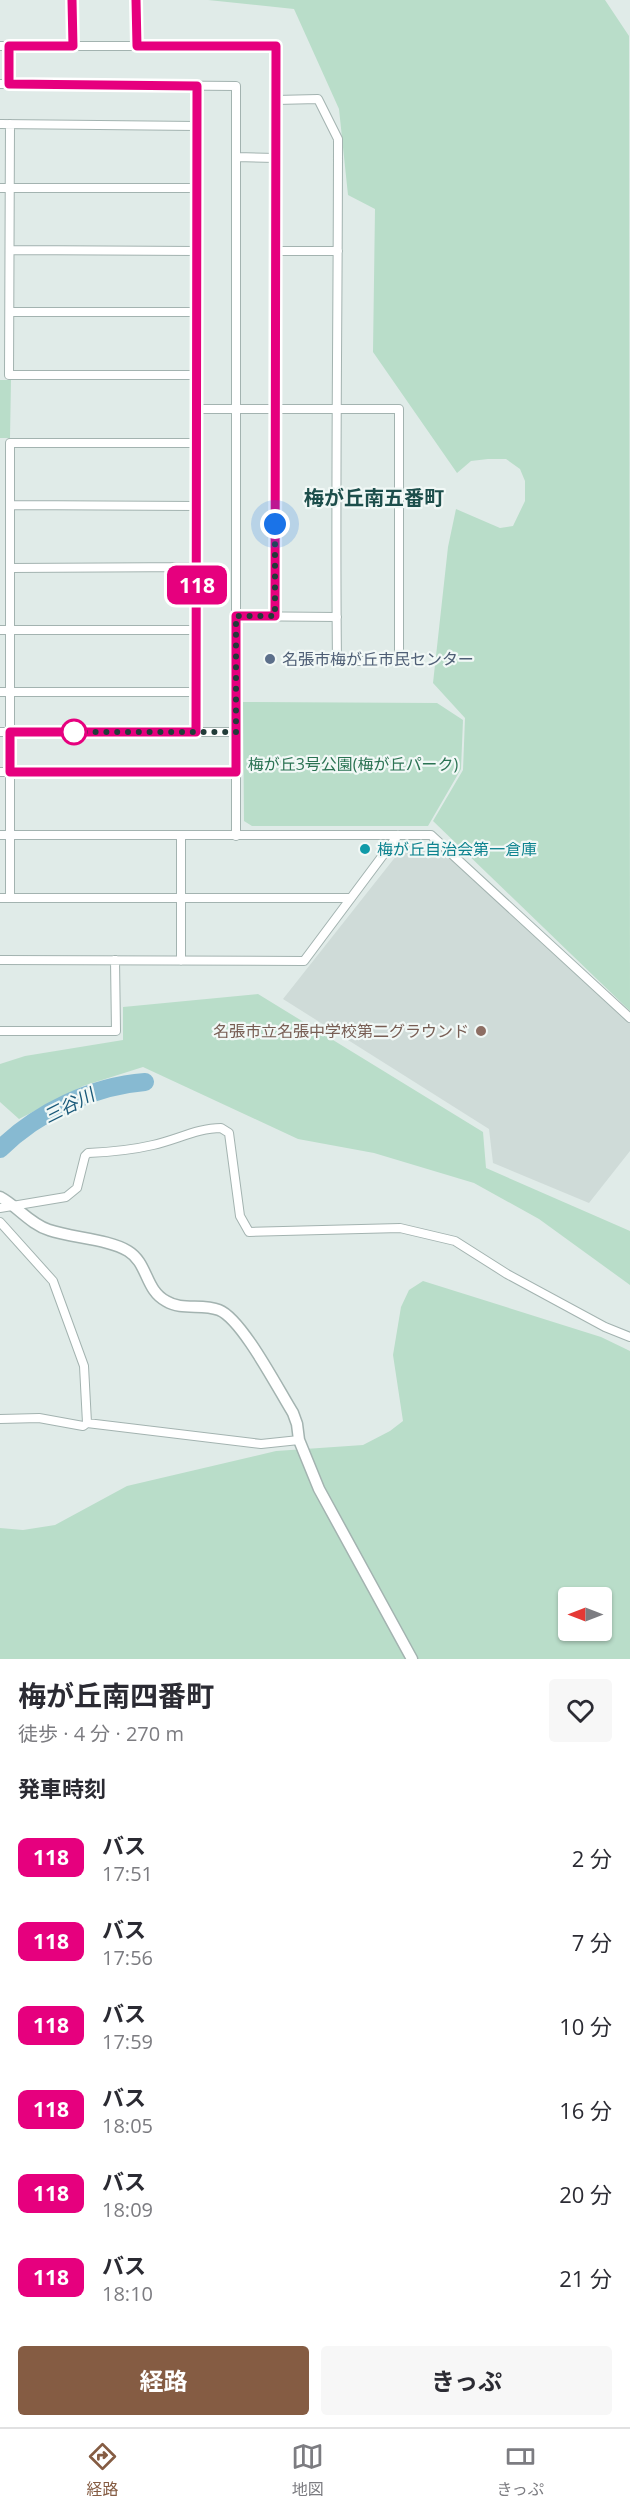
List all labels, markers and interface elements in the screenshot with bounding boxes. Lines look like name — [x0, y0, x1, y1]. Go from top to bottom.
district label: 梅が丘南五番町 — [304, 484, 444, 511]
your location — [260, 509, 290, 539]
line badge: 118 — [162, 566, 232, 604]
text: 118 — [179, 571, 215, 599]
place label: 名張市梅が丘市民センター — [282, 648, 474, 670]
marker: 名張市梅が丘市民センター — [263, 652, 277, 666]
unlabelled marker — [61, 719, 87, 745]
park label: 梅が丘3号公園(梅が丘パーク) — [248, 753, 459, 775]
place label: 梅が丘自治会第一倉庫 — [377, 838, 537, 860]
marker: 梅が丘自治会第一倉庫 — [358, 842, 372, 856]
place label: 名張市立名張中学校第二グラウンド — [213, 1020, 469, 1042]
marker: 名張市立名張中学校第二グラウンド — [474, 1024, 488, 1038]
water label: 三谷川 — [39, 1081, 100, 1128]
north arrow — [558, 1587, 612, 1641]
map controls — [558, 1587, 612, 1641]
text: 梅が丘南四番町 — [18, 1676, 214, 1714]
button: heart — [549, 1679, 612, 1742]
text: 徒歩 · 4 分 · 270 m — [18, 1720, 184, 1747]
text: 発車時刻 — [18, 1773, 106, 1803]
text: バス — [102, 1830, 146, 1860]
text: 118 — [33, 1843, 69, 1871]
text: 2 分 — [572, 1843, 612, 1873]
text: 17:51 — [102, 1860, 153, 1887]
text: バス — [102, 1914, 146, 1944]
text: 118 — [33, 1927, 69, 1955]
text: 7 分 — [572, 1927, 612, 1957]
text: 17:56 — [102, 1944, 153, 1971]
text: バス — [102, 1998, 146, 2028]
text: 118 — [33, 2011, 69, 2039]
text: 10 分 — [559, 2011, 612, 2041]
text: 17:59 — [102, 2028, 153, 2055]
text: バス — [102, 2082, 146, 2112]
text: 118 — [33, 2095, 69, 2123]
text: 16 分 — [559, 2095, 612, 2125]
text: 18:05 — [102, 2112, 153, 2139]
text: バス — [102, 2166, 146, 2196]
text: 118 — [33, 2179, 69, 2207]
text: 20 分 — [559, 2179, 612, 2209]
text: 18:09 — [102, 2196, 153, 2223]
text: バス — [102, 2250, 146, 2280]
text: 118 — [33, 2263, 69, 2291]
text: 21 分 — [559, 2263, 612, 2293]
text: 18:10 — [102, 2280, 153, 2307]
button: 経路 — [18, 2346, 309, 2415]
button: きっぷ — [321, 2346, 612, 2415]
tab: 経路 — [86, 2440, 119, 2500]
tab: 地図 — [291, 2440, 324, 2500]
tab: きっぷ — [497, 2440, 544, 2500]

